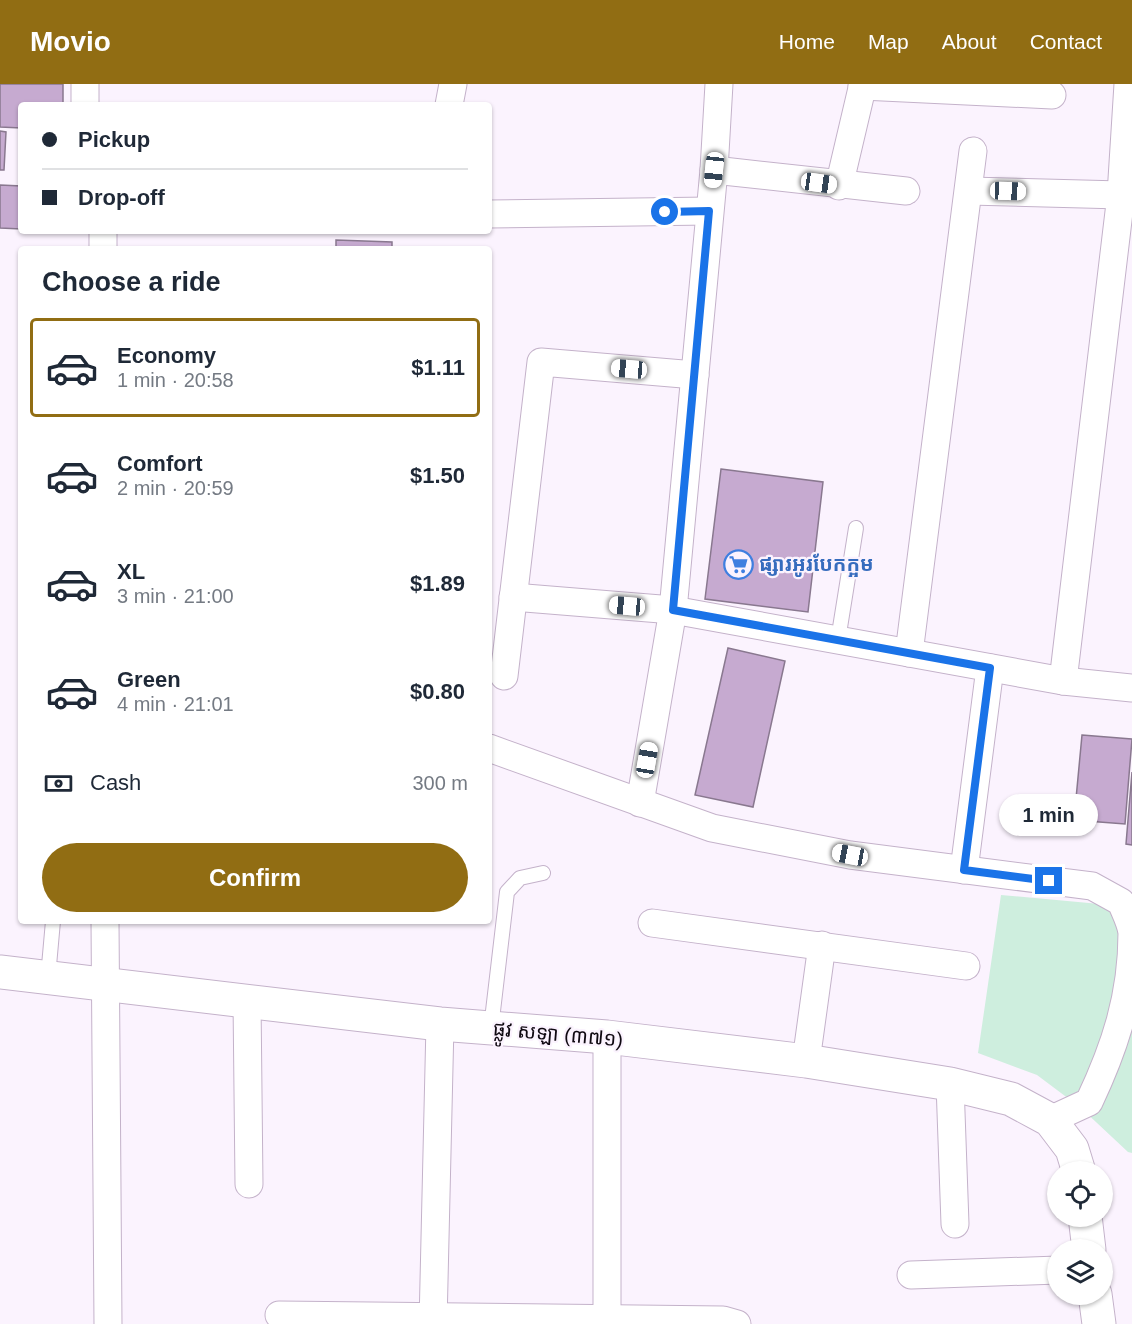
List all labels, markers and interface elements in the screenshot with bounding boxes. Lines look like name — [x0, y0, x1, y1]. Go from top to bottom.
text: Movio — [30, 26, 111, 57]
text: Home — [779, 30, 835, 53]
text: Map — [868, 30, 909, 53]
text: About — [942, 30, 997, 53]
text: Contact — [1030, 30, 1102, 53]
text: Pickup — [78, 127, 150, 152]
car — [703, 151, 725, 189]
car — [800, 172, 838, 194]
car — [990, 181, 1026, 201]
text: Drop-off — [78, 185, 165, 210]
route start — [651, 198, 678, 225]
text: Choose a ride — [42, 267, 221, 297]
icon: car — [45, 341, 99, 395]
text: Economy — [117, 343, 216, 368]
text: $1.11 — [411, 355, 465, 380]
car — [610, 358, 648, 380]
text: 1 min · 20:58 — [117, 369, 234, 391]
icon: car — [45, 449, 99, 503]
text: Comfort — [117, 451, 203, 476]
text: $1.50 — [410, 463, 465, 488]
text: 2 min · 20:59 — [117, 477, 234, 499]
supermarket icon: ផ្សារអូរបែកក្អម — [722, 548, 754, 580]
place label: ផ្សារអូរបែកក្អម — [759, 553, 874, 577]
icon: car — [45, 557, 99, 611]
text: XL — [117, 559, 145, 584]
text: $1.89 — [410, 571, 465, 596]
text: 3 min · 21:00 — [117, 585, 234, 607]
car — [608, 595, 646, 617]
icon: car — [45, 665, 99, 719]
text: Green — [117, 667, 181, 692]
text: $0.80 — [410, 679, 465, 704]
text: 4 min · 21:01 — [117, 693, 234, 715]
car — [635, 741, 659, 779]
icon: cash — [42, 767, 75, 800]
text: Cash — [90, 770, 141, 795]
text: 300 m — [412, 772, 468, 794]
callout: 1 min — [1000, 794, 1098, 836]
text: 1 min — [1022, 804, 1075, 826]
button: Confirm — [42, 843, 468, 912]
car — [831, 843, 869, 867]
route end — [1035, 867, 1062, 894]
street label: ផ្លូវ សឡា (៣៧១) — [491, 1017, 624, 1059]
map controls — [1047, 1161, 1113, 1305]
button: locate — [1047, 1161, 1113, 1227]
button: layers — [1047, 1239, 1113, 1305]

